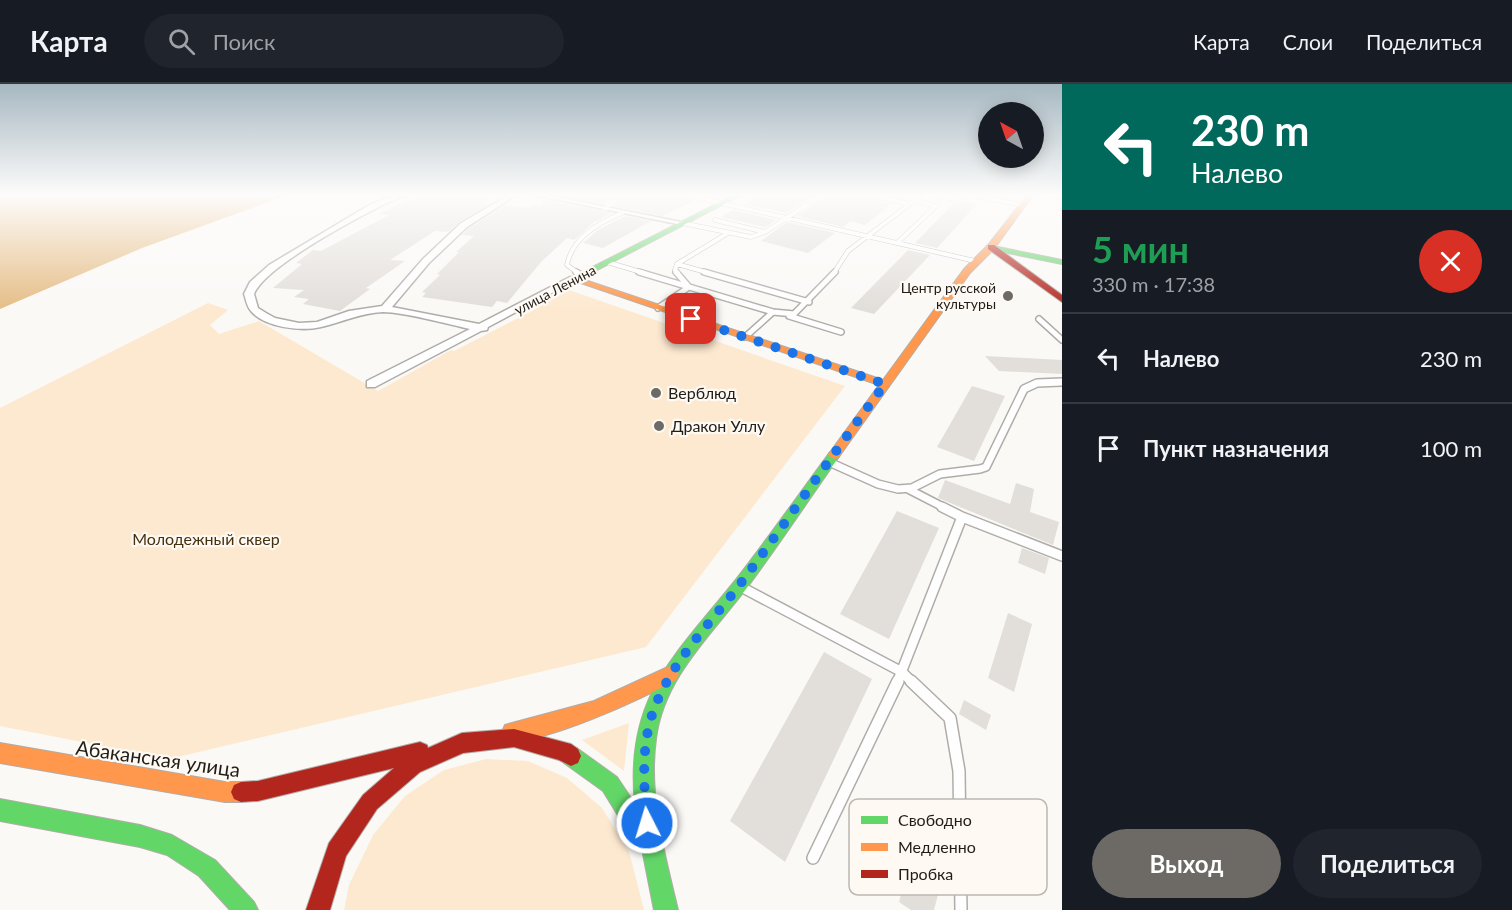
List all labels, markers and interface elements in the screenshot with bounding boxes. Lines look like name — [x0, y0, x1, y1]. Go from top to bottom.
search box — [144, 14, 564, 68]
text: Карта — [30, 24, 108, 58]
icon: search — [165, 25, 198, 58]
text: Поиск — [213, 28, 276, 55]
text: Карта — [1193, 29, 1250, 54]
text: Слои — [1283, 29, 1333, 54]
text: Поделиться — [1366, 29, 1482, 54]
north arrow — [978, 102, 1044, 168]
map controls — [978, 102, 1044, 168]
text: 230 m — [1191, 105, 1309, 155]
icon: left — [1092, 108, 1170, 186]
text: Налево — [1191, 156, 1283, 189]
text: 5 мин — [1092, 227, 1189, 271]
button: close — [1419, 230, 1482, 293]
street label: улица Ленина — [511, 261, 598, 318]
text: 330 m · 17:38 — [1092, 272, 1215, 296]
place label: Центр русской культуры — [901, 279, 996, 312]
marker: Центр русской культуры — [1001, 289, 1015, 303]
pin — [665, 293, 716, 344]
icon: arrive — [674, 302, 707, 335]
icon: left — [1092, 342, 1125, 375]
text: Налево — [1143, 345, 1219, 372]
text: 230 m — [1420, 345, 1482, 372]
place label: Верблюд — [668, 383, 736, 402]
marker: Верблюд — [649, 386, 663, 400]
place label: Дракон Уллу — [671, 416, 766, 435]
marker: Дракон Уллу — [652, 419, 666, 433]
icon: arrive — [1092, 432, 1125, 465]
text: Пункт назначения — [1143, 435, 1329, 462]
text: 100 m — [1420, 435, 1482, 462]
park label: Молодежный сквер — [132, 529, 280, 548]
street label: Абаканская улица — [74, 735, 242, 781]
position arrow — [615, 791, 679, 855]
legend — [849, 799, 1047, 895]
text: Свободно — [898, 810, 972, 829]
button: Выход — [1092, 829, 1281, 898]
button: Поделиться — [1293, 829, 1482, 898]
text: Медленно — [898, 837, 976, 856]
text: Пробка — [898, 864, 953, 883]

